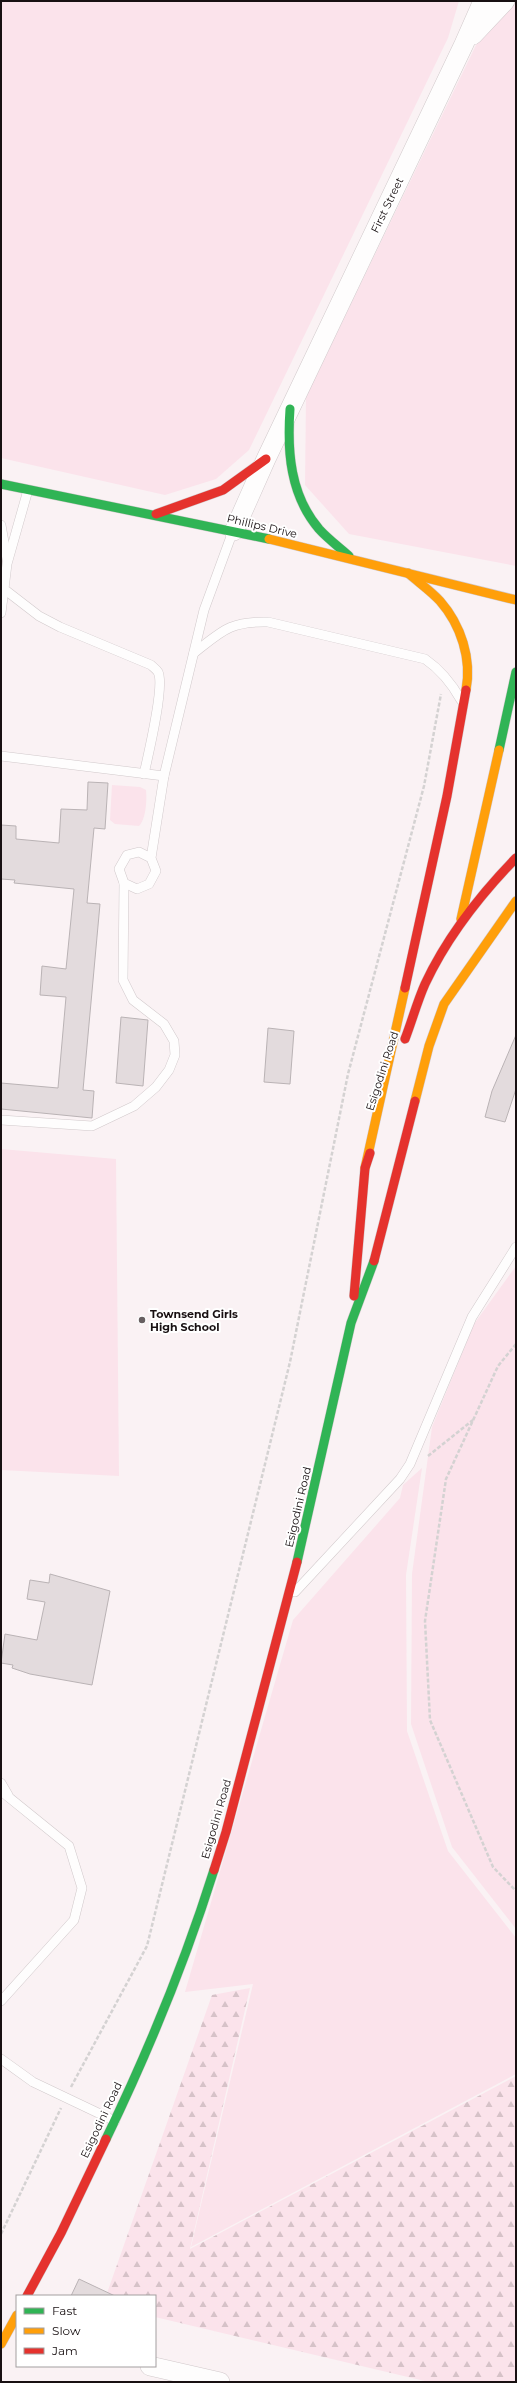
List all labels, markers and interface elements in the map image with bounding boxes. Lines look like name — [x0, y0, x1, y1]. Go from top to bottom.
street label: First Street — [367, 174, 407, 235]
street label: Phillips Drive — [225, 511, 299, 541]
street label: Esigodini Road — [363, 1030, 401, 1112]
place label: Townsend Girls High School — [150, 1307, 238, 1334]
marker: Townsend Girls High School — [137, 1315, 147, 1325]
street label: Esigodini Road — [282, 1465, 314, 1549]
street label: Esigodini Road — [198, 1777, 234, 1861]
street label: Esigodini Road — [77, 2080, 125, 2160]
legend — [16, 2295, 156, 2367]
text: Fast — [52, 2303, 77, 2318]
text: Slow — [52, 2323, 81, 2338]
text: Jam — [51, 2343, 78, 2358]

